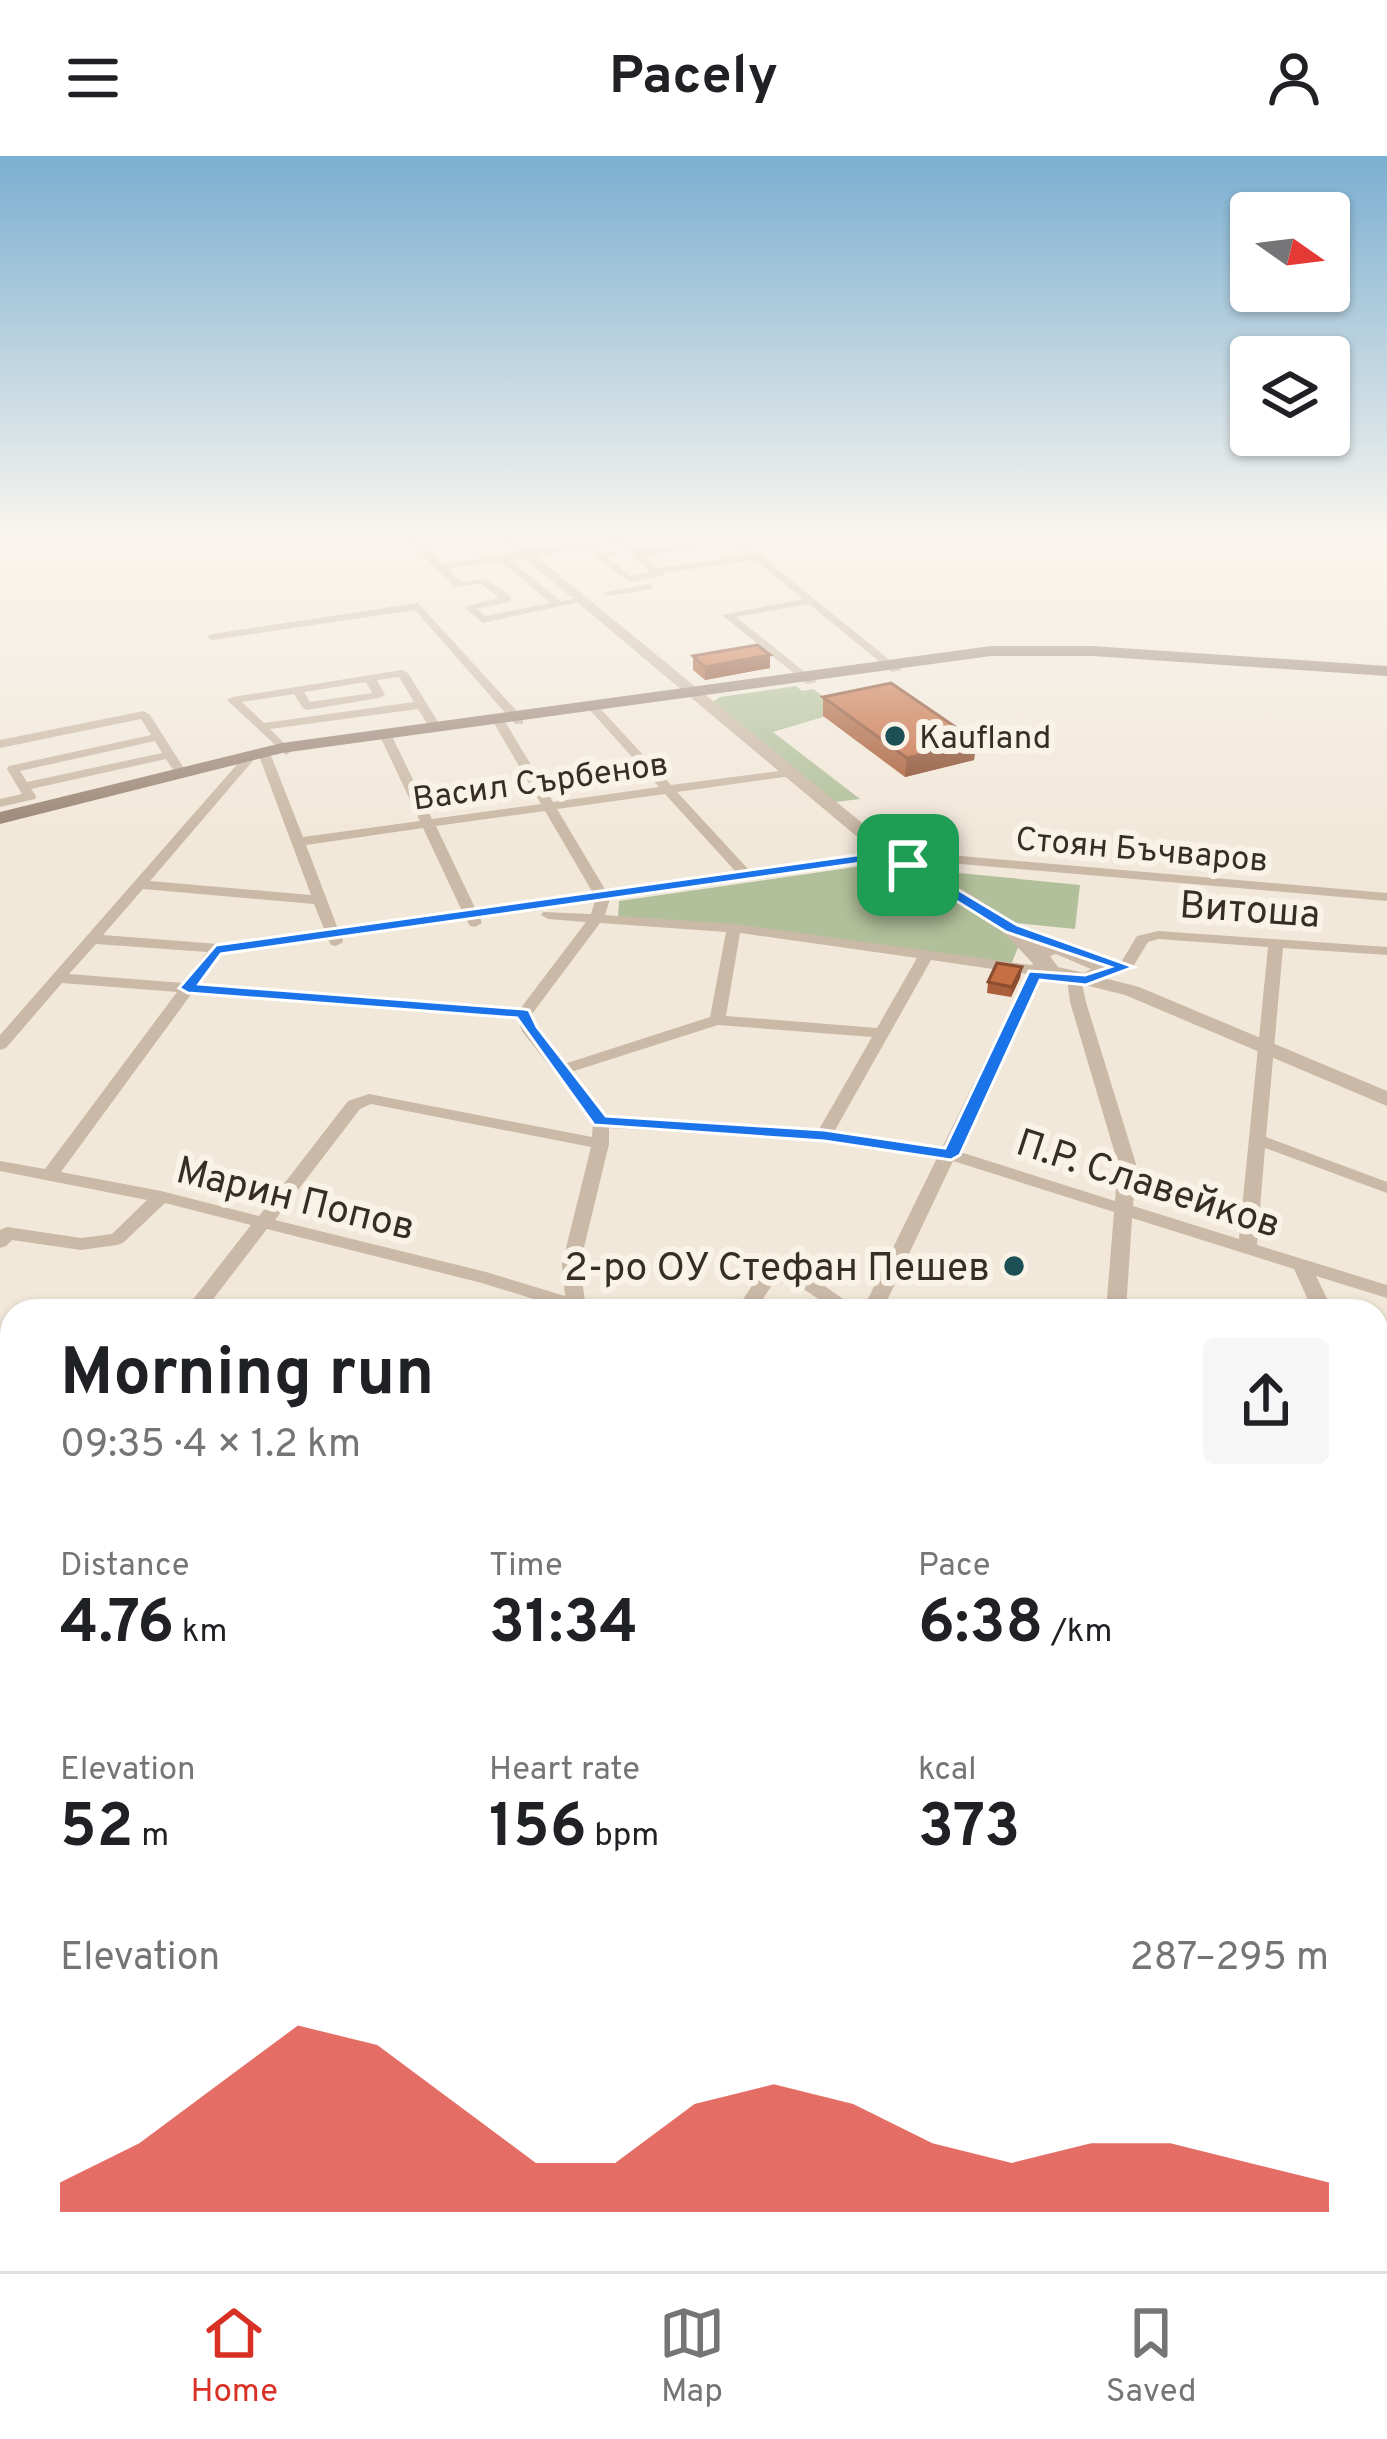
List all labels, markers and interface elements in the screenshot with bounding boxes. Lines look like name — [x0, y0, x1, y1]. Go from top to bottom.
text: Pacely — [609, 44, 778, 113]
icon: menu — [60, 45, 126, 111]
icon: person — [1261, 45, 1327, 111]
north arrow — [1230, 192, 1350, 312]
map controls — [1230, 192, 1350, 456]
button: layers — [1230, 336, 1350, 456]
place label: Kaufland — [919, 719, 1051, 761]
marker: Kaufland — [882, 723, 908, 749]
street label: Васил Сърбенов — [410, 745, 671, 823]
pin — [857, 814, 959, 916]
street label: Стоян Бъчваров — [1014, 820, 1270, 884]
icon: arrive — [875, 832, 941, 898]
street label: Витоша — [1178, 883, 1322, 942]
street label: П.Р. Славейков — [1009, 1121, 1286, 1252]
street label: Марин Попов — [171, 1148, 419, 1255]
place label: 2-ро ОУ Стефан Пешев — [564, 1246, 990, 1295]
marker: 2-ро ОУ Стефан Пешев — [1001, 1253, 1027, 1279]
text: Morning run — [60, 1335, 434, 1418]
button: share — [1203, 1338, 1329, 1464]
text: 09:35 · 4 × 1.2 km — [60, 1422, 361, 1471]
text: Distance — [60, 1546, 190, 1588]
text: Time — [489, 1546, 563, 1588]
text: Pace — [918, 1546, 991, 1588]
text: 4.76 — [60, 1588, 174, 1664]
text: 31:34 — [489, 1588, 638, 1664]
text: 6:38 — [918, 1588, 1043, 1664]
text: km — [174, 1612, 228, 1654]
text: /km — [1043, 1612, 1112, 1654]
text: Elevation — [60, 1750, 196, 1792]
text: Heart rate — [489, 1750, 640, 1792]
text: kcal — [918, 1750, 977, 1792]
text: 52 — [60, 1792, 133, 1868]
text: 156 — [489, 1792, 587, 1868]
text: 373 — [918, 1792, 1020, 1868]
text: m — [133, 1816, 169, 1858]
text: bpm — [587, 1816, 659, 1858]
text: Elevation — [60, 1935, 220, 1984]
text: 287–295 m — [1130, 1935, 1329, 1984]
tab: Home — [190, 2300, 278, 2414]
tab: Map — [659, 2300, 725, 2414]
tab: Saved — [1106, 2300, 1197, 2414]

